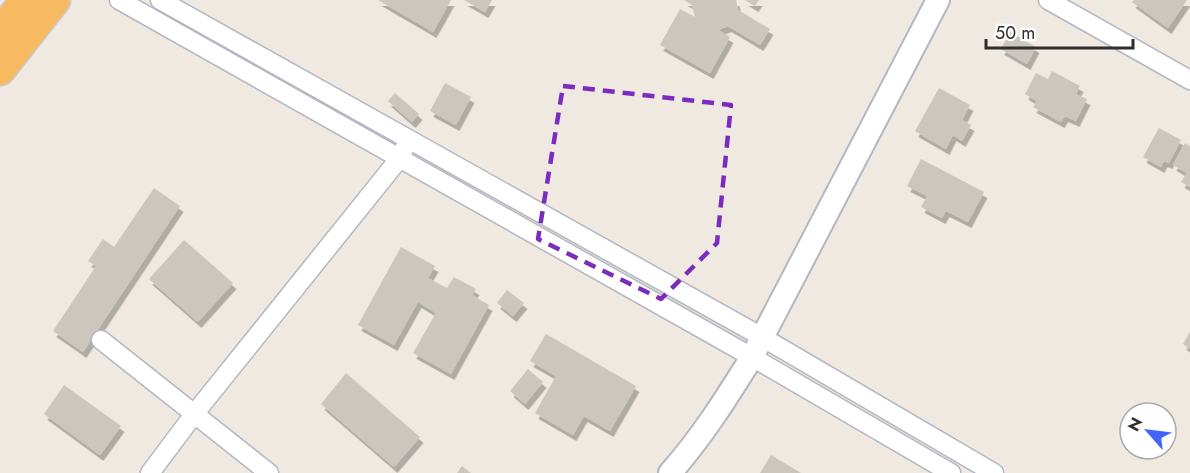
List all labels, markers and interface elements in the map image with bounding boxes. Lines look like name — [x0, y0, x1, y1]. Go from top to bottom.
scale bar — [986, 12, 1133, 50]
text: 50 m — [995, 20, 1035, 46]
north arrow — [1118, 401, 1178, 461]
text: N — [1122, 413, 1148, 435]

